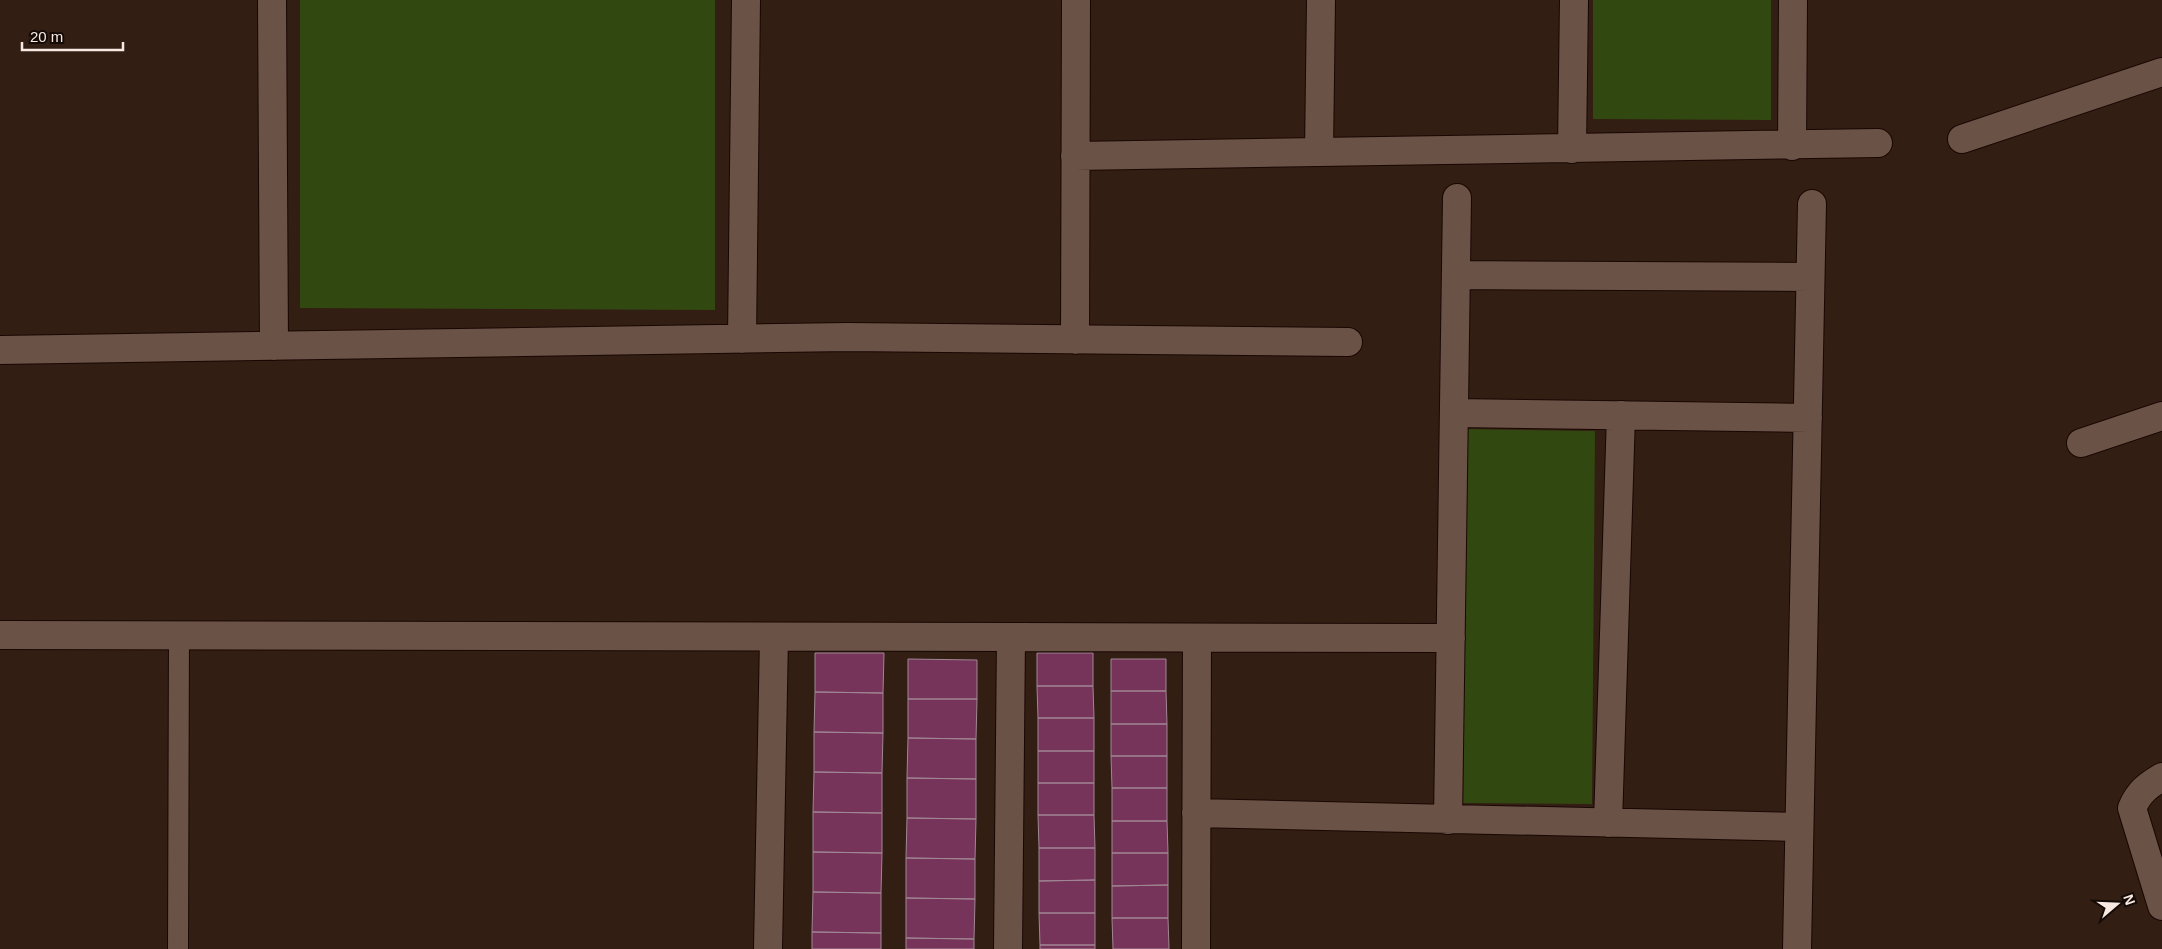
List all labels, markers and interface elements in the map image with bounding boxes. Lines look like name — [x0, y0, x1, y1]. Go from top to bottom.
scale bar — [22, 20, 124, 52]
text: 20 m — [30, 28, 63, 45]
north arrow — [2092, 879, 2142, 929]
text: N — [2120, 892, 2139, 907]

